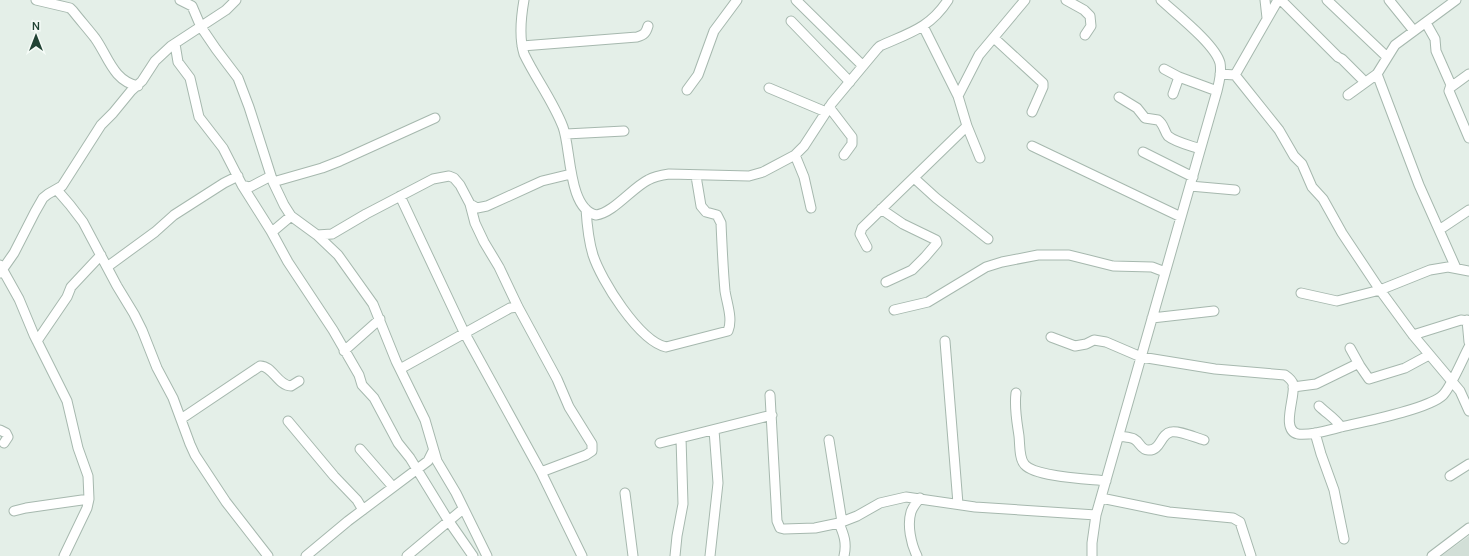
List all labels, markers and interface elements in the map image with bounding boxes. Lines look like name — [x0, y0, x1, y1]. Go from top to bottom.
north arrow — [16, 16, 56, 56]
text: N — [32, 18, 40, 33]

